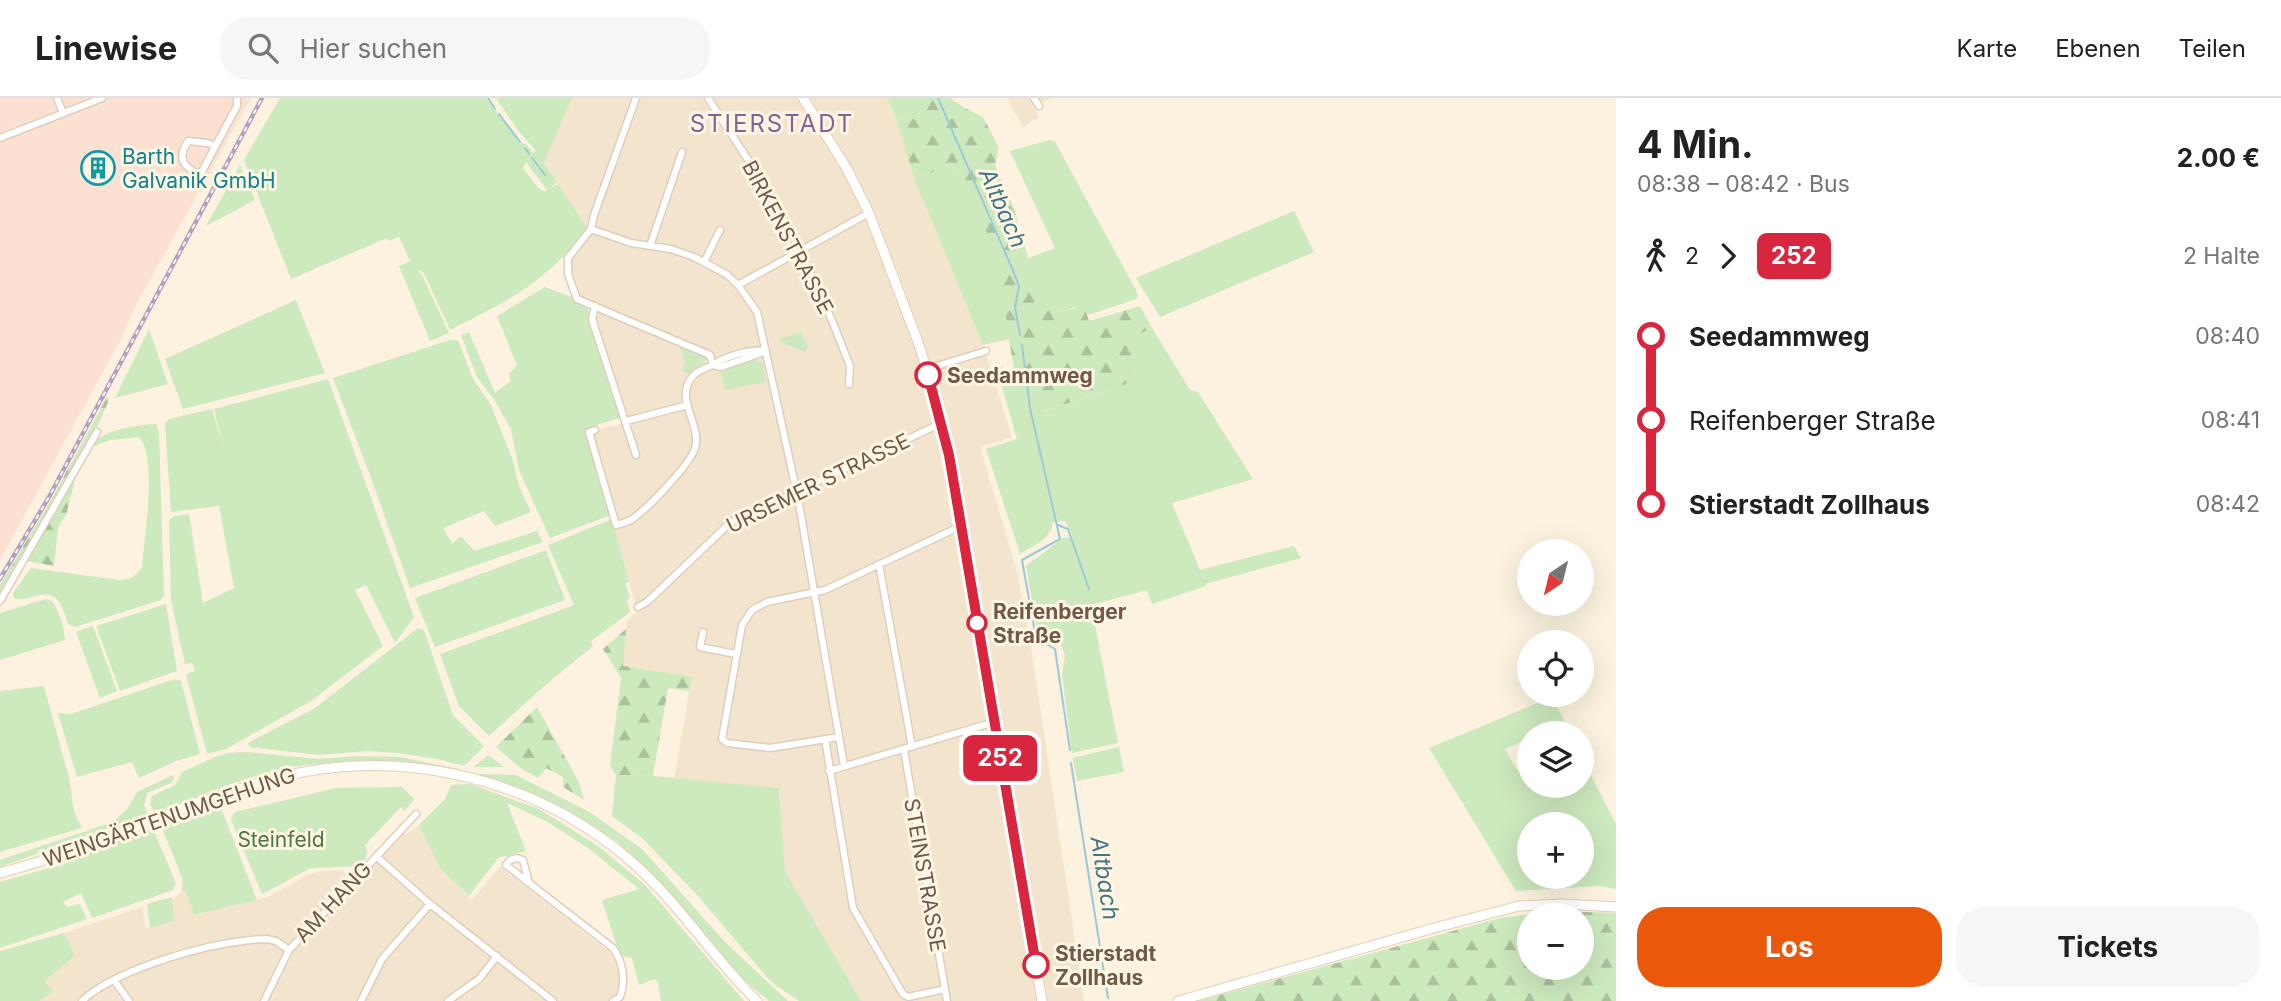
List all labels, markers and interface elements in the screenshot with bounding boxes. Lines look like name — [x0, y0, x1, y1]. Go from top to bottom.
search box — [220, 17, 710, 80]
text: Linewise — [35, 28, 178, 68]
icon: search — [244, 29, 282, 67]
text: Hier suchen — [300, 33, 447, 64]
text: Karte — [1957, 34, 2017, 63]
text: Ebenen — [2055, 34, 2141, 63]
text: Teilen — [2179, 34, 2246, 63]
district label: STIERSTADT — [690, 109, 854, 138]
text: 4 Min. — [1637, 121, 1754, 167]
text: 2.00 € — [2177, 142, 2260, 173]
place label: Barth Galvanik GmbH — [122, 144, 276, 193]
building icon: Barth Galvanik GmbH — [79, 149, 117, 187]
street label: BIRKENSTRASSE — [737, 156, 839, 318]
water label: Altbach — [973, 163, 1033, 252]
text: 08:38 – 08:42 · Bus — [1637, 170, 1850, 198]
icon: walk — [1637, 237, 1675, 275]
icon: forward — [1709, 237, 1747, 275]
text: 252 — [1771, 241, 1817, 270]
text: 2 — [1685, 242, 1699, 270]
text: 2 Halte — [2183, 242, 2260, 270]
text: Seedammweg — [1689, 321, 1870, 352]
text: 08:40 — [2195, 322, 2260, 350]
marker: Seedammweg — [915, 362, 941, 388]
place label: Seedammweg — [947, 363, 1093, 388]
text: Reifenberger Straße — [1689, 405, 1936, 436]
text: 08:41 — [2201, 406, 2260, 434]
street label: URSEMER STRASSE — [722, 428, 914, 538]
text: Stierstadt Zollhaus — [1689, 489, 1930, 520]
text: 08:42 — [2196, 490, 2260, 518]
north arrow — [1517, 539, 1594, 616]
map controls — [1517, 539, 1594, 980]
place label: Reifenberger Straße — [993, 599, 1127, 648]
marker: Reifenberger Straße — [967, 613, 987, 633]
button: locate — [1517, 630, 1594, 707]
button: layers — [1517, 721, 1594, 798]
line badge: 252 — [960, 735, 1040, 781]
text: 252 — [977, 743, 1023, 772]
street label: WEINGÄRTENUMGEHUNG — [39, 761, 299, 872]
street label: STEINSTRASSE — [899, 796, 951, 954]
button: + — [1517, 812, 1594, 889]
park label: Steinfeld — [237, 827, 325, 852]
water label: Altbach — [1084, 833, 1125, 922]
street label: AM HANG — [289, 857, 377, 947]
button: − — [1517, 903, 1594, 980]
button: Los — [1637, 907, 1942, 987]
button: Tickets — [1956, 907, 2260, 987]
place label: Stierstadt Zollhaus — [1055, 941, 1156, 990]
marker: Stierstadt Zollhaus — [1023, 952, 1049, 978]

